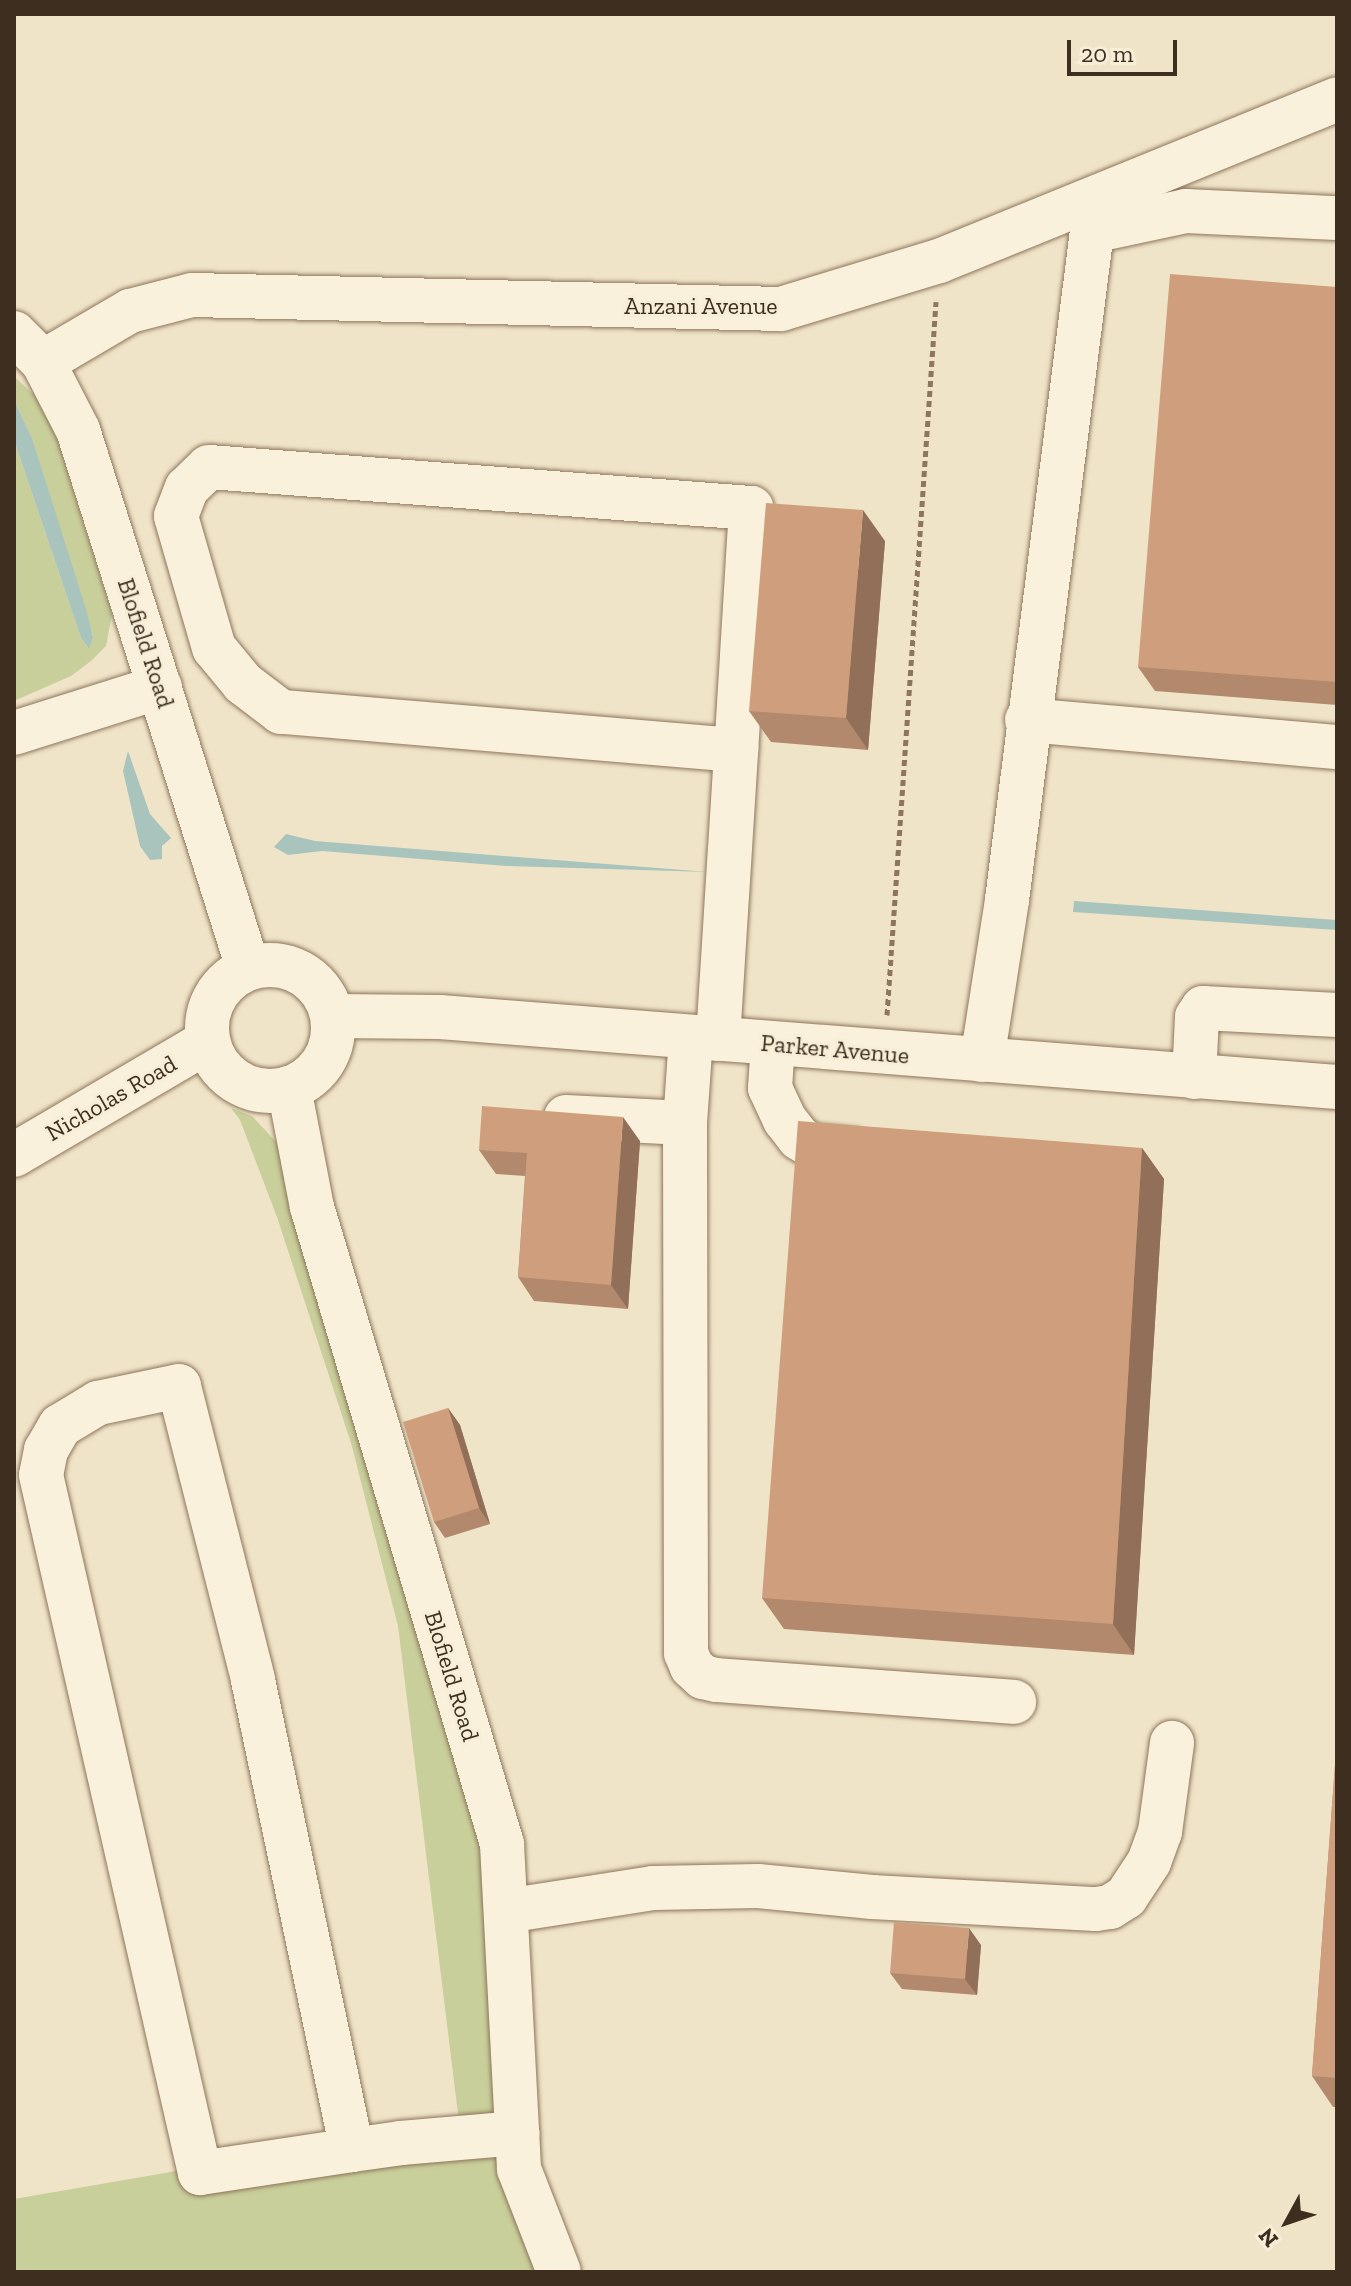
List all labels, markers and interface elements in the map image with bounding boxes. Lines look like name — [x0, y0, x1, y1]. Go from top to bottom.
scale bar — [1071, 24, 1181, 74]
text: 20 m — [1081, 39, 1133, 68]
street label: Anzani Avenue — [624, 292, 778, 320]
street label: Blofield Road — [112, 575, 180, 711]
street label: Parker Avenue — [759, 1028, 911, 1070]
street label: Nicholas Road — [40, 1049, 182, 1147]
street label: Blofield Road — [419, 1607, 485, 1745]
north arrow — [1247, 2182, 1327, 2262]
text: N — [1253, 2223, 1284, 2253]

